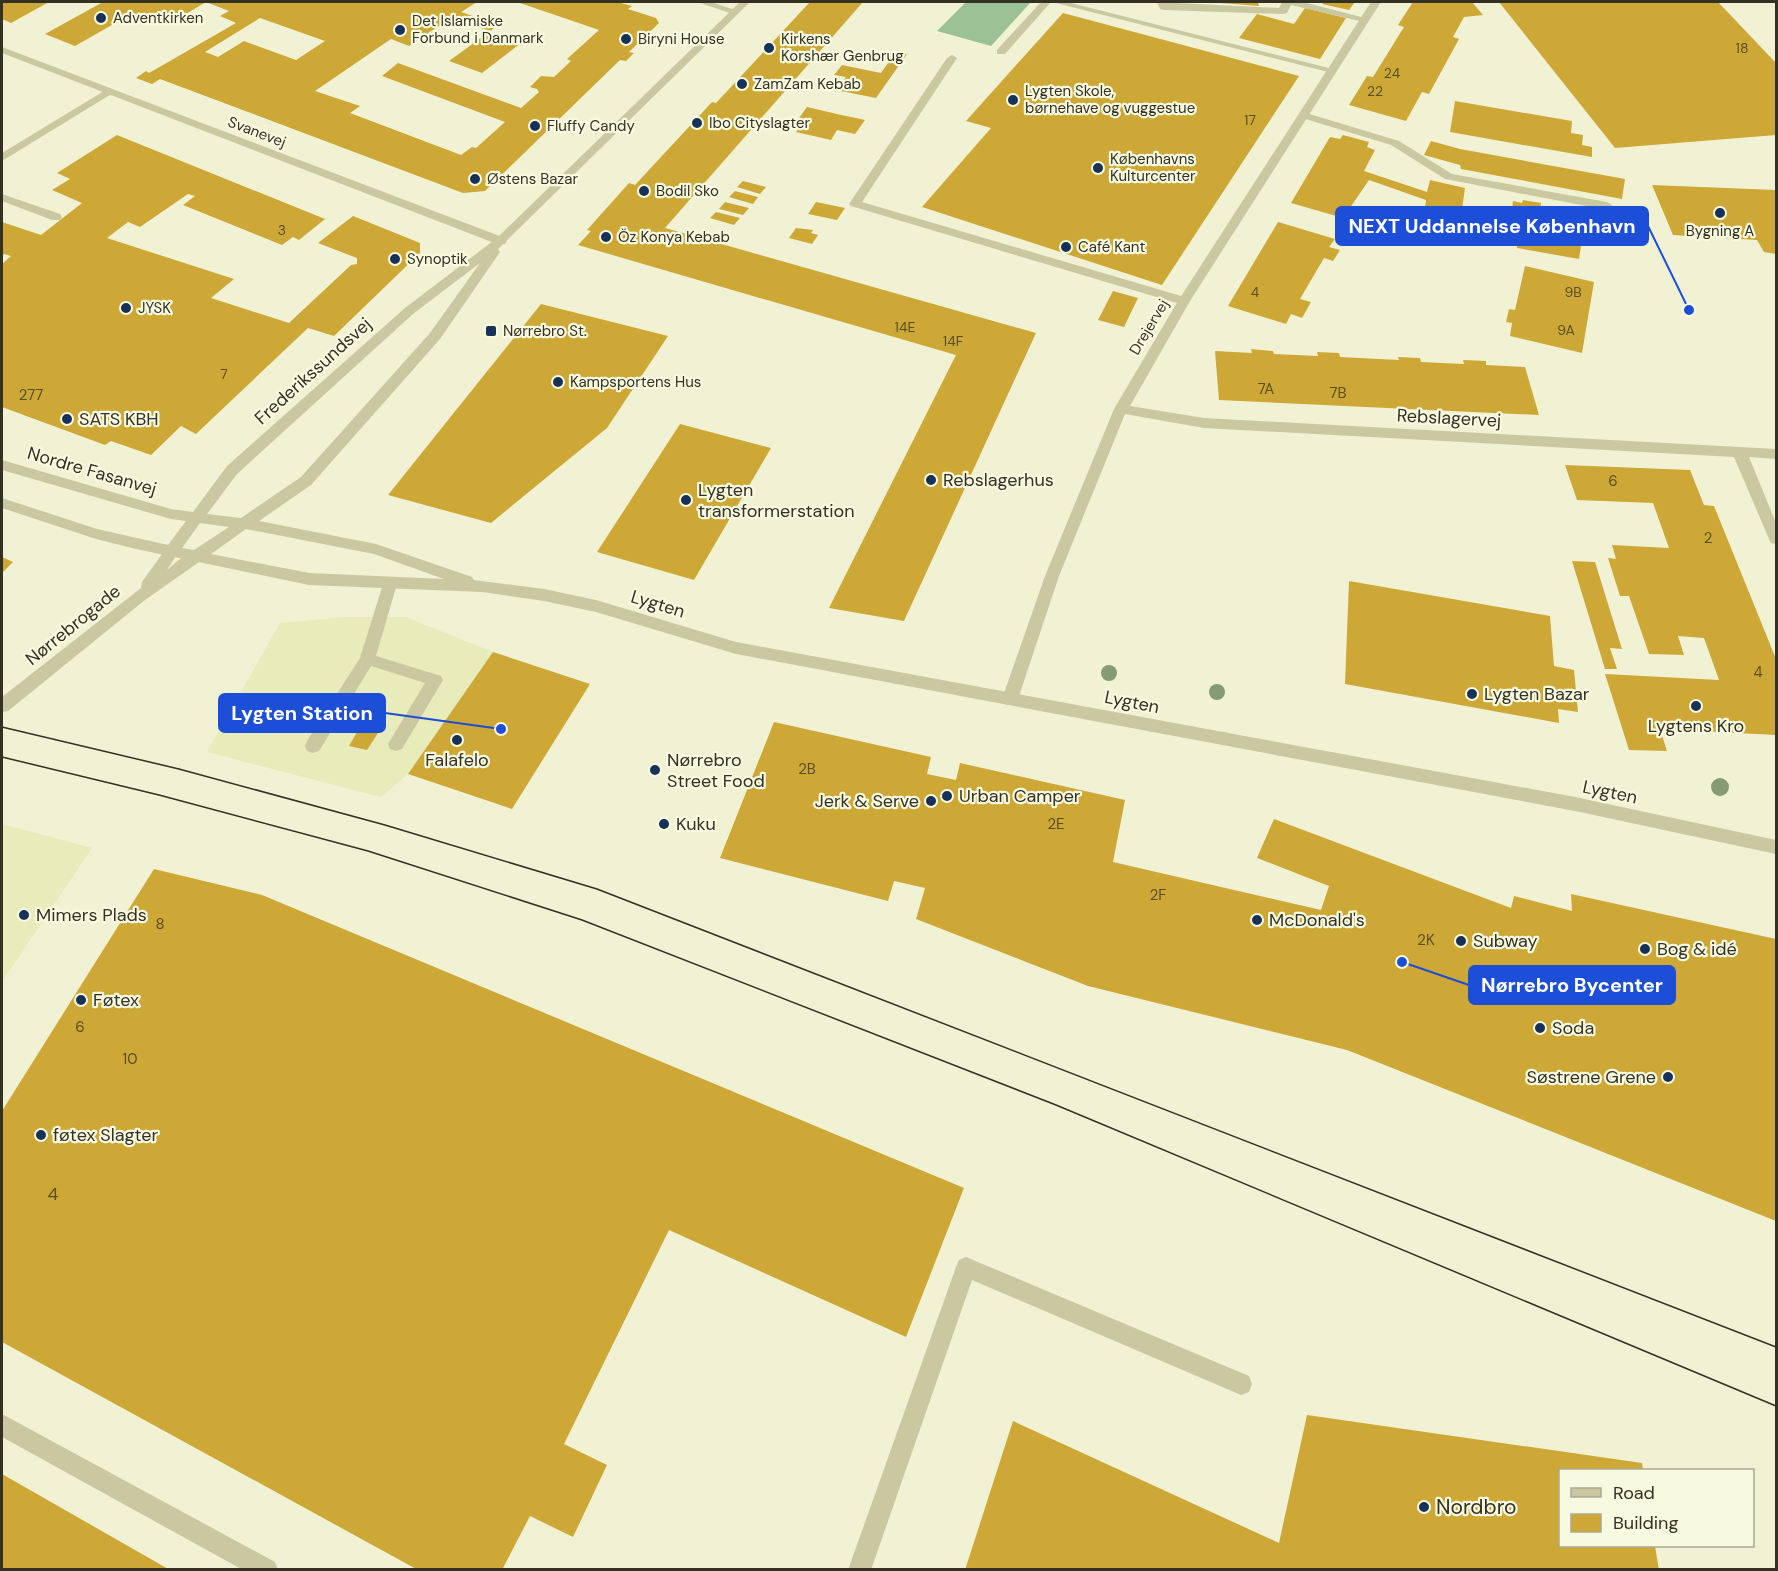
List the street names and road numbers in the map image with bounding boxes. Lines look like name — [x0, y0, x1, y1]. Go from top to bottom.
street label: Svanevej — [225, 112, 289, 152]
street label: Drejervej — [1125, 295, 1173, 359]
street label: Frederikssundsvej — [249, 312, 377, 430]
street label: Rebslagervej — [1396, 403, 1502, 433]
street label: Nordre Fasanvej — [25, 441, 159, 501]
street label: Nørrebrogade — [21, 579, 125, 671]
street label: Lygten — [628, 584, 688, 624]
street label: Lygten — [1103, 685, 1161, 719]
street label: Lygten — [1580, 775, 1640, 809]

